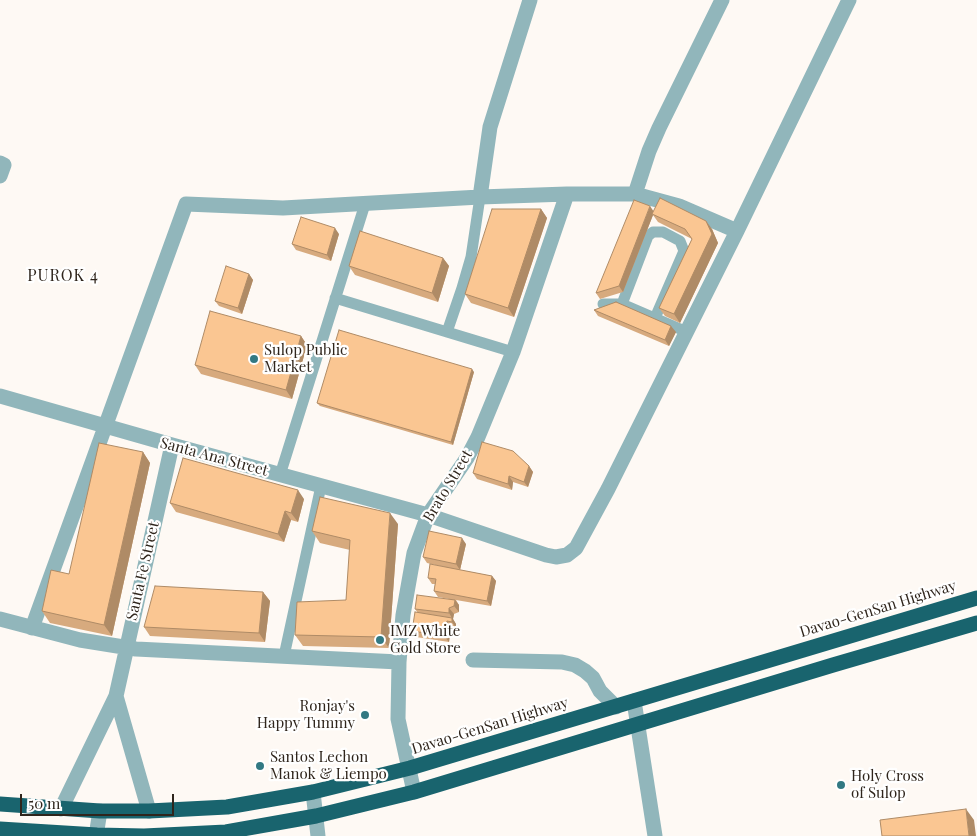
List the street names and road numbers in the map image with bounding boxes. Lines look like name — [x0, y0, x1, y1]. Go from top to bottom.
street label: Santa Ana Street — [158, 434, 270, 480]
street label: Brato Street — [419, 447, 477, 525]
street label: Santa Fe Street — [123, 520, 163, 622]
street label: Davao-GenSan Highway — [798, 577, 958, 641]
street label: Davao-GenSan Highway — [410, 694, 570, 758]

